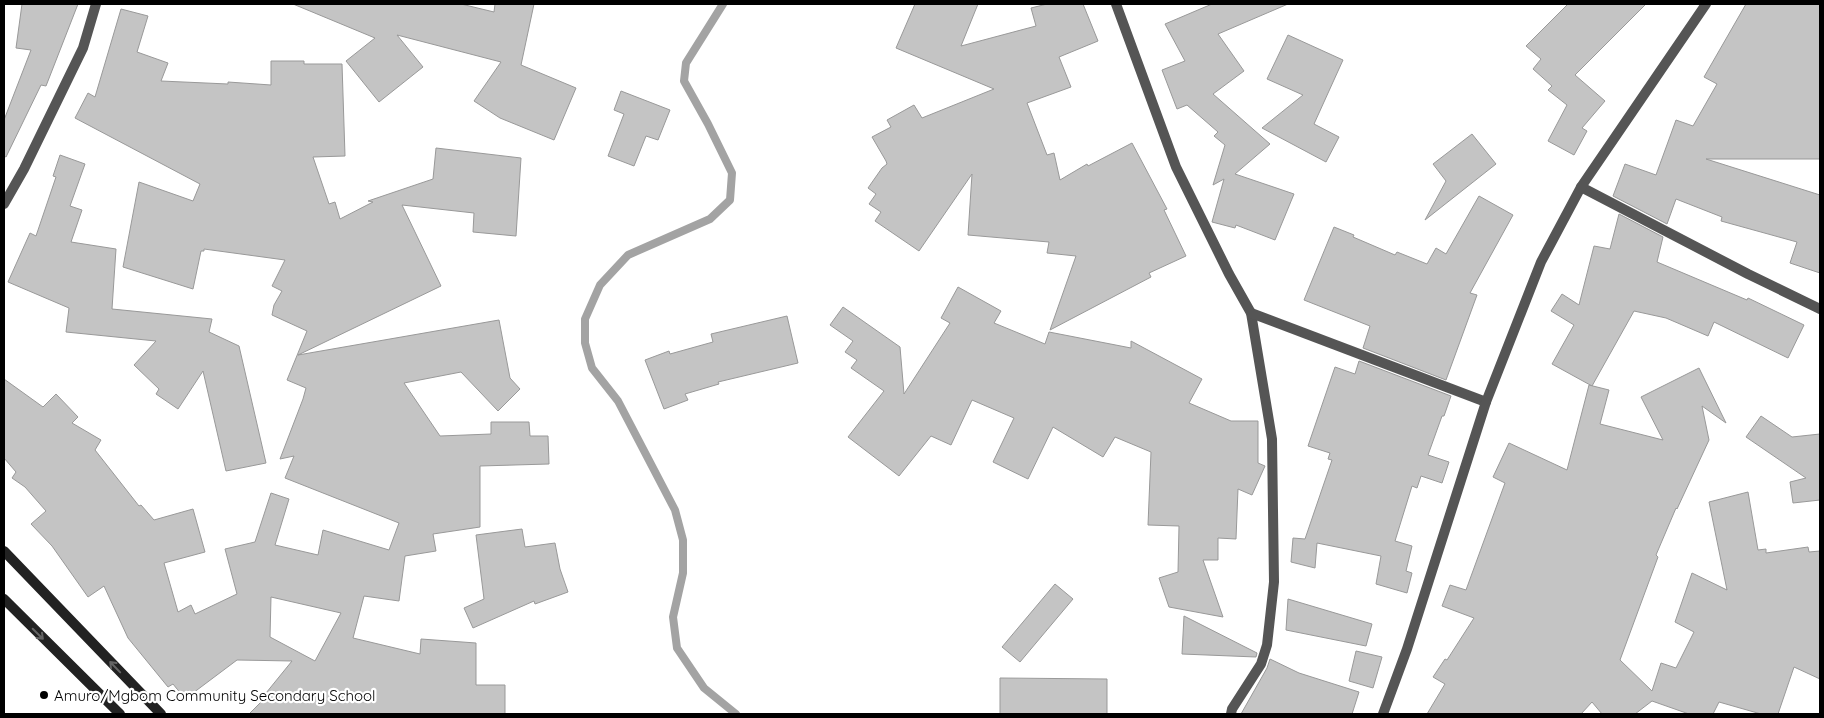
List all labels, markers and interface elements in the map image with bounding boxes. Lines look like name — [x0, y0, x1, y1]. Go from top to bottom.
one-way arrow — [32, 627, 44, 640]
one-way arrow — [109, 661, 121, 673]
place label: Amuro/Mgbom Community Secondary School — [54, 686, 376, 705]
marker: Amuro/Mgbom Community Secondary School — [38, 689, 50, 701]

